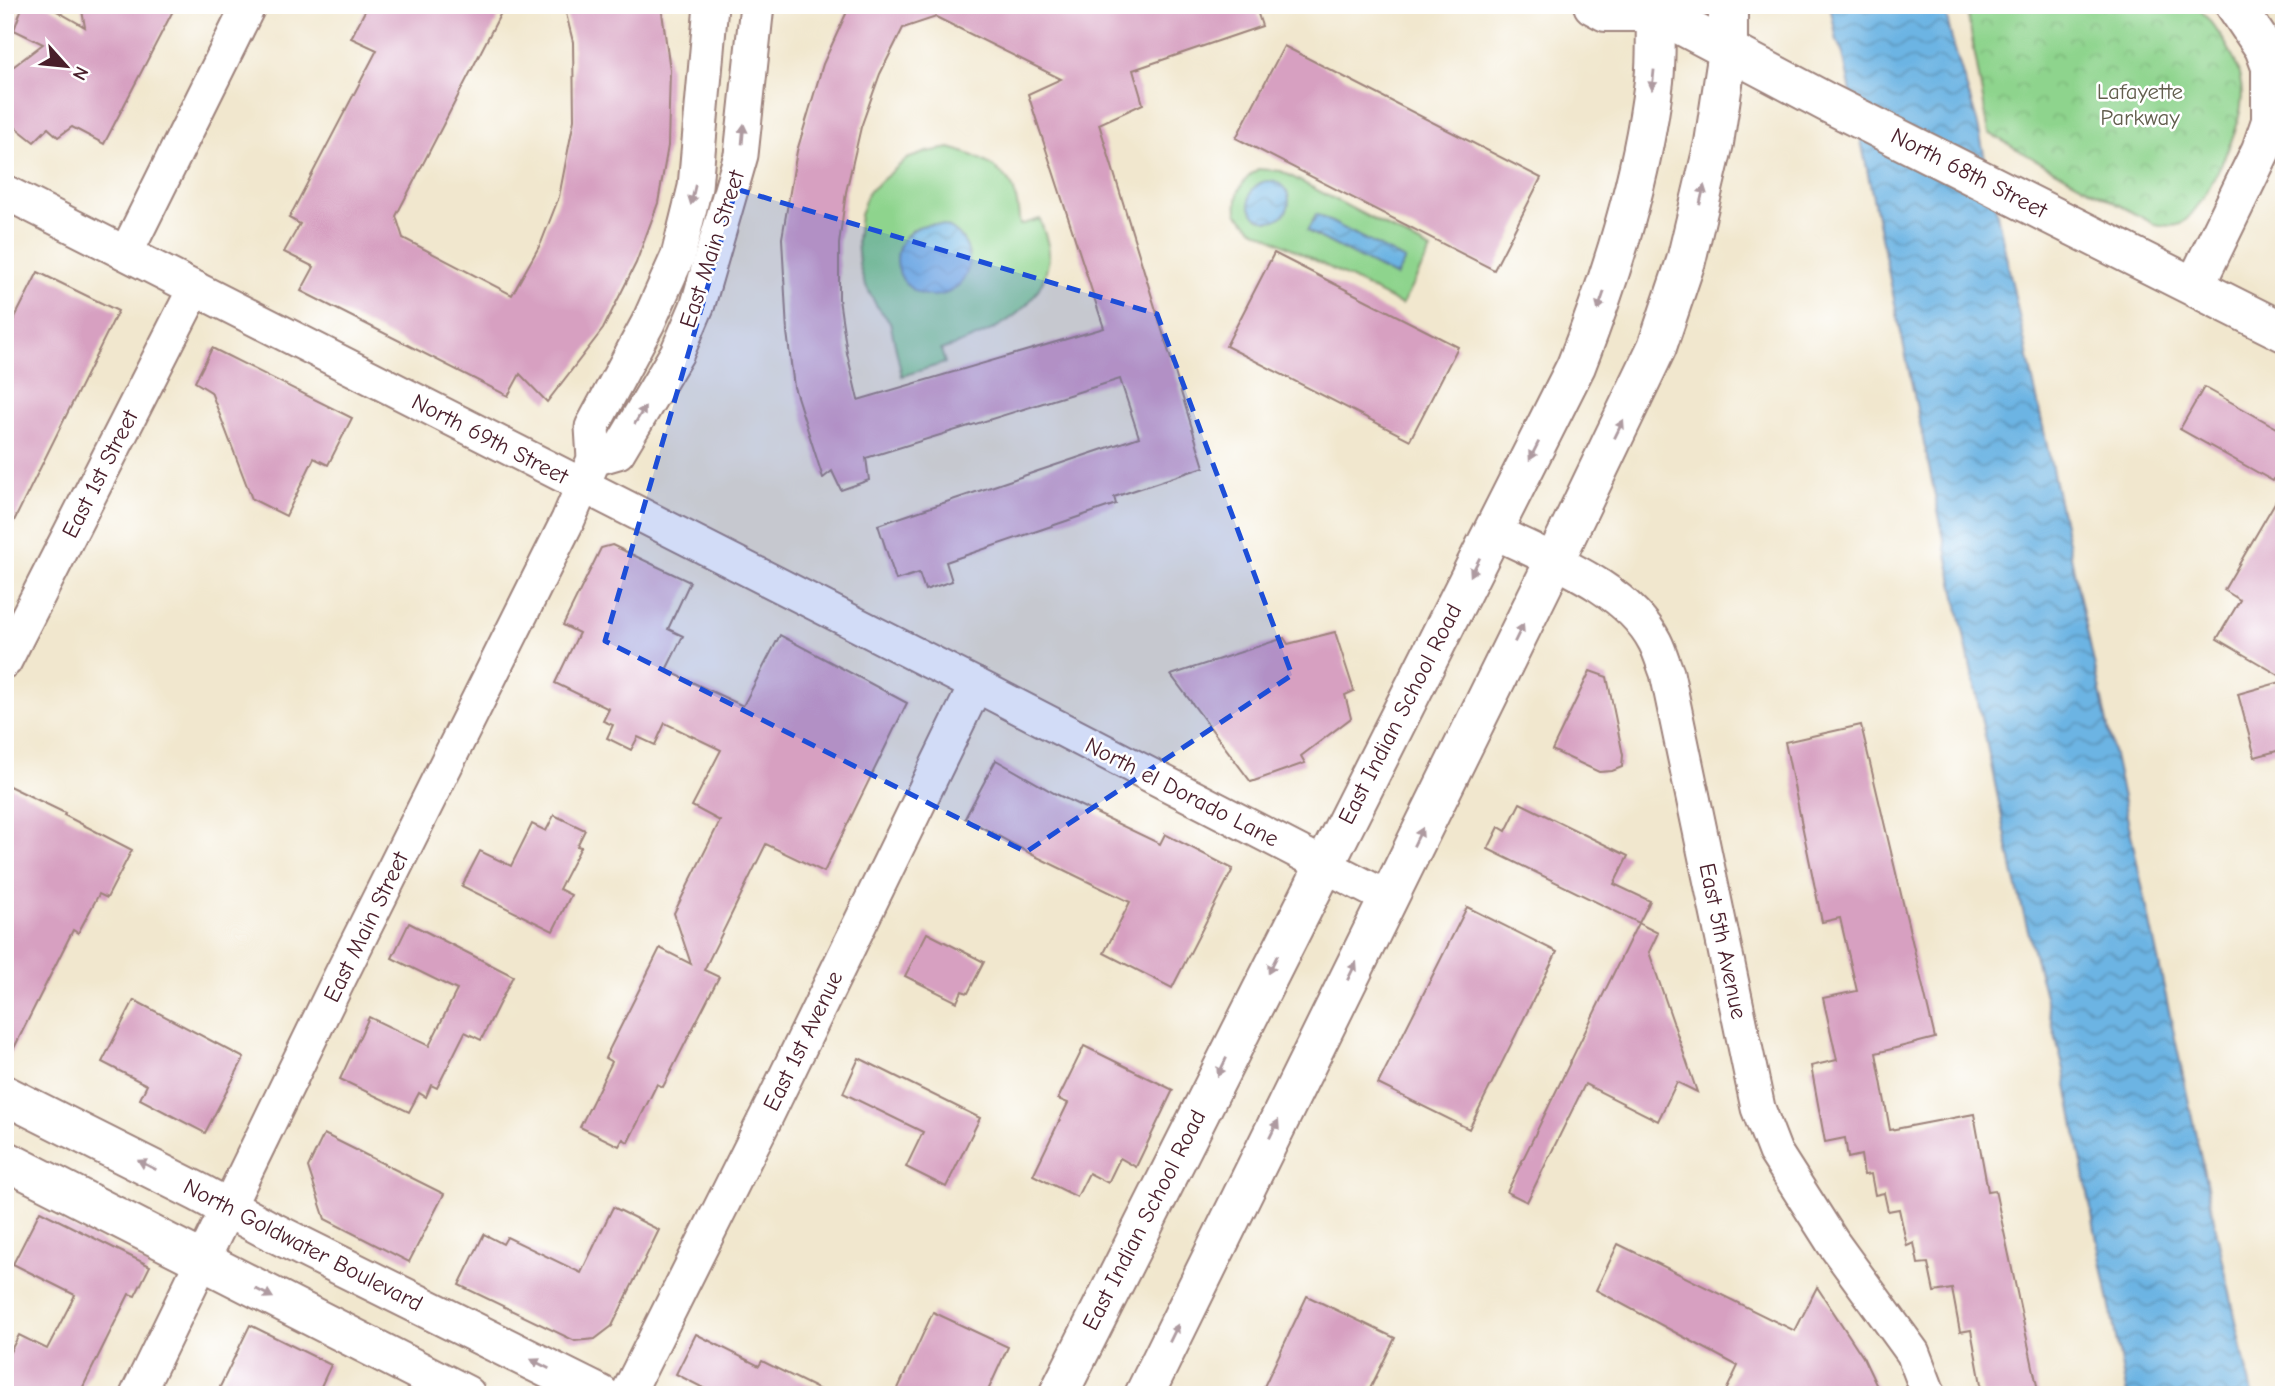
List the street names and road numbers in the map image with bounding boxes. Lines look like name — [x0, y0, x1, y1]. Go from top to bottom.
street label: North 68th Street — [1886, 122, 2053, 225]
street label: East Main Street — [674, 166, 751, 331]
street label: North 69th Street — [407, 388, 574, 491]
street label: East 1st Street — [56, 404, 144, 543]
street label: East Indian School Road — [1333, 599, 1467, 829]
street label: North el Dorado Lane — [1081, 731, 1283, 853]
street label: East Main Street — [318, 846, 415, 1007]
street label: East 5th Avenue — [1693, 861, 1753, 1021]
street label: East 1st Avenue — [757, 967, 849, 1115]
street label: East Indian School Road — [1077, 1105, 1211, 1335]
street label: North Goldwater Boulevard — [179, 1173, 427, 1317]

